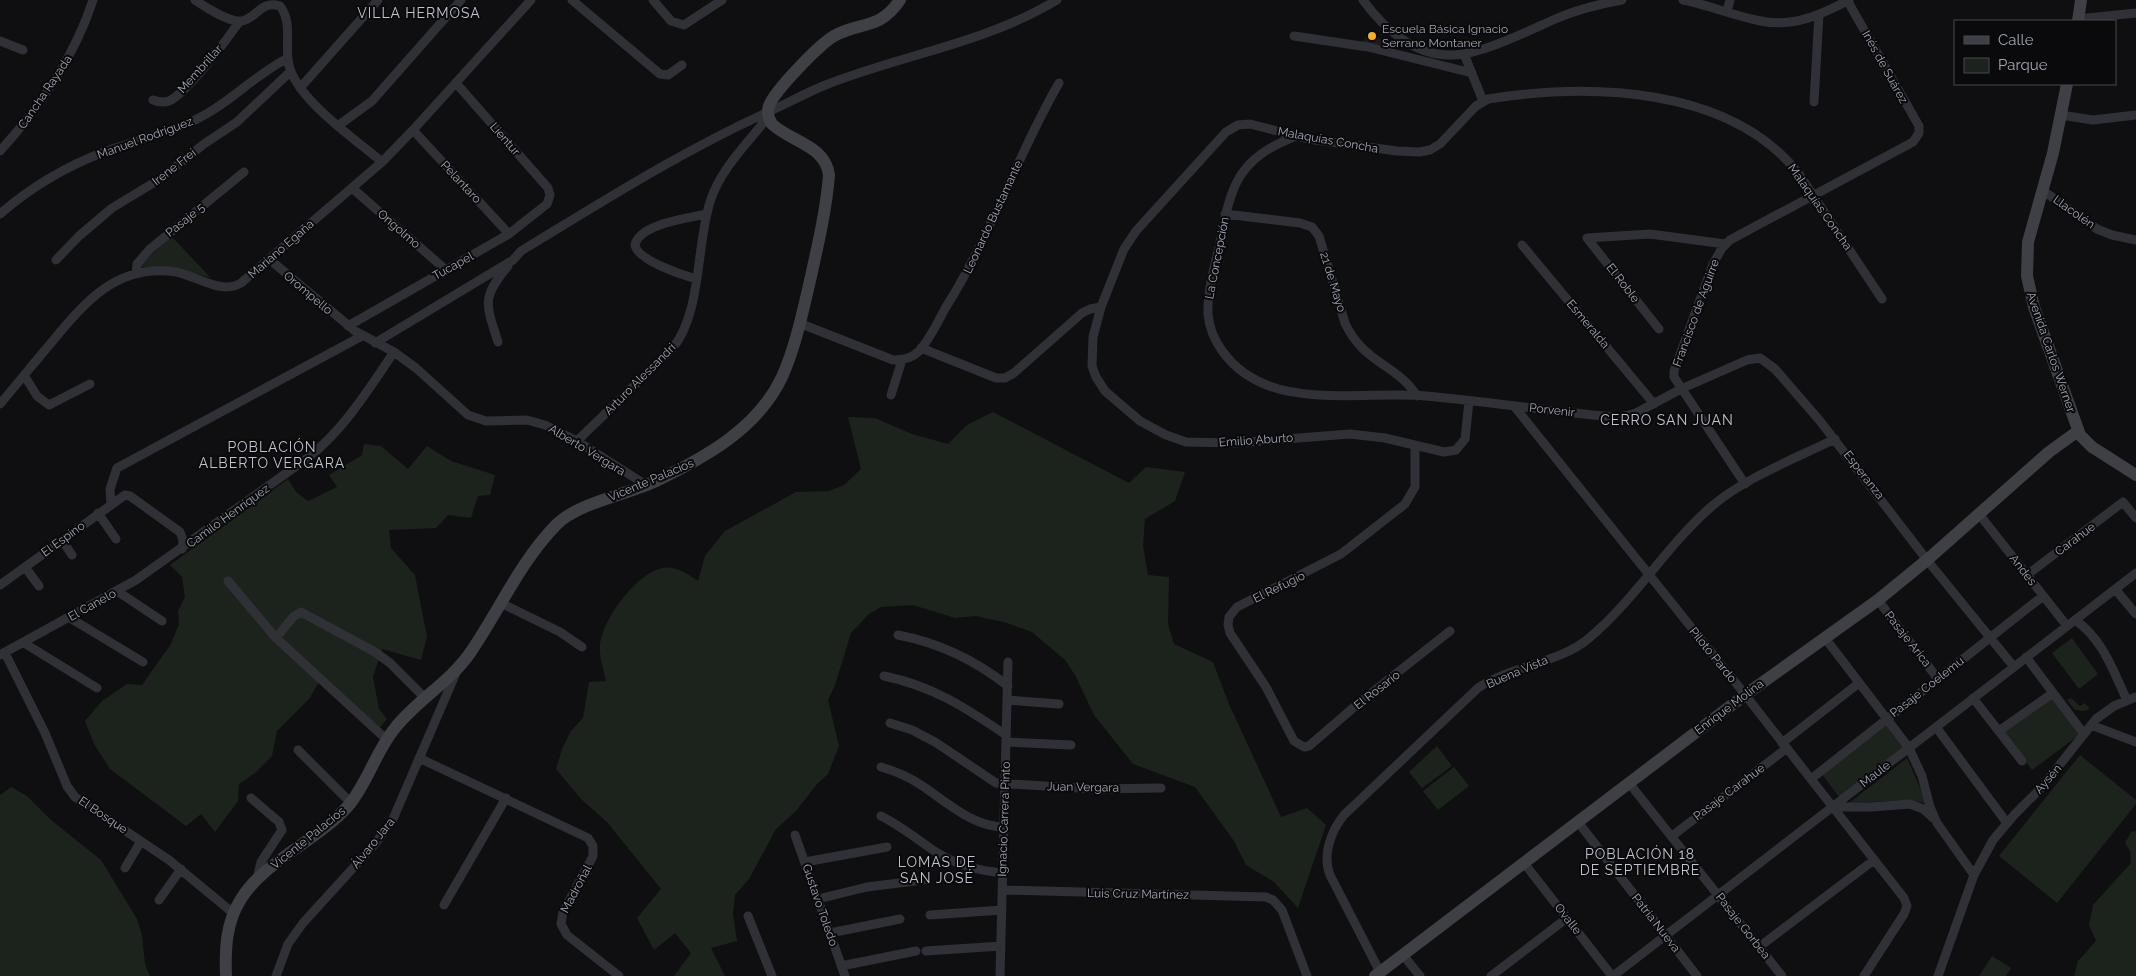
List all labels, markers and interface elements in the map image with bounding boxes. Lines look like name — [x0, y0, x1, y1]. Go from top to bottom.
district label: VILLA HERMOSA — [357, 5, 481, 21]
legend — [1954, 20, 2116, 85]
place label: Escuela Básica Ignacio Serrano Montaner — [1382, 22, 1508, 50]
street label: Inés de Suárez — [1859, 28, 1911, 106]
marker: Escuela Básica Ignacio Serrano Montaner — [1366, 30, 1378, 42]
text: Calle — [1998, 31, 2034, 49]
street label: Membrillar — [175, 41, 226, 96]
street label: Cancha Rayada — [15, 52, 75, 132]
text: Parque — [1998, 56, 2048, 74]
street label: Manuel Rodríguez — [95, 114, 195, 162]
street label: Lientur — [487, 120, 524, 159]
street label: Malaquías Concha — [1277, 124, 1379, 156]
street label: Irene Frei — [149, 146, 199, 188]
street label: Pelantaro — [438, 158, 484, 206]
street label: Leonardo Bustamante — [961, 158, 1025, 276]
street label: Malaquías Concha — [1785, 161, 1855, 253]
street label: Llacolén — [2050, 193, 2098, 231]
street label: Pasaje 5 — [163, 200, 207, 240]
street label: Ongolmo — [375, 207, 423, 251]
street label: La Concepción — [1202, 216, 1232, 300]
street label: Mariano Egaña — [245, 217, 317, 281]
street label: Tucapel — [430, 249, 476, 283]
street label: 21 de Mayo — [1317, 250, 1349, 314]
street label: Francisco de Aguirre — [1670, 257, 1722, 369]
street label: El Roble — [1603, 261, 1643, 305]
street label: Orompello — [281, 269, 335, 317]
street label: Avenida Carlos Werner — [2024, 290, 2079, 415]
street label: Esmeralda — [1564, 297, 1612, 351]
street label: Arturo Alessandri — [601, 340, 679, 418]
street label: Porvenir — [1529, 401, 1576, 419]
district label: CERRO SAN JUAN — [1600, 412, 1734, 428]
street label: Alberto Vergara — [546, 422, 628, 478]
street label: Emilio Aburto — [1218, 430, 1294, 450]
district label: POBLACIÓN ALBERTO VERGARA — [199, 438, 345, 471]
street label: Esperanza — [1841, 448, 1887, 502]
street label: Vicente Palacios — [606, 456, 696, 504]
street label: Camilo Henríquez — [184, 481, 272, 551]
street label: El Espino — [38, 518, 88, 560]
street label: Carahue — [2052, 519, 2098, 559]
street label: Andes — [2007, 552, 2040, 588]
street label: El Refugio — [1251, 568, 1307, 606]
street label: El Canelo — [66, 586, 118, 624]
street label: Pasaje Arica — [1882, 608, 1934, 670]
street label: Piloto Pardo — [1686, 625, 1740, 685]
street label: Buena Vista — [1484, 653, 1550, 691]
street label: Pasaje Coelemu — [1887, 654, 1967, 720]
street label: El Rosario — [1351, 668, 1403, 712]
street label: Enrique Molina — [1692, 677, 1766, 737]
street label: Maule — [1857, 758, 1893, 790]
street label: Ignacio Carrera Pinto — [995, 761, 1013, 877]
street label: Pasaje Carahue — [1691, 761, 1767, 823]
street label: Aysén — [2032, 762, 2064, 796]
street label: Juan Vergara — [1047, 779, 1119, 795]
street label: El Bosque — [76, 794, 130, 836]
street label: Vicente Palacios — [268, 804, 348, 872]
street label: Álvaro Jara — [348, 815, 398, 871]
district label: POBLACIÓN 18 DE SEPTIEMBRE — [1580, 845, 1700, 878]
district label: LOMAS DE SAN JOSÉ — [898, 854, 976, 886]
street label: Madroñal — [558, 862, 595, 915]
street label: Gustavo Toledo — [799, 862, 841, 948]
street label: Luis Cruz Martínez — [1087, 886, 1189, 902]
street label: Pasaje Gorbea — [1713, 890, 1773, 962]
street label: Patria Nueva — [1629, 891, 1683, 955]
street label: Ovalle — [1552, 901, 1584, 937]

